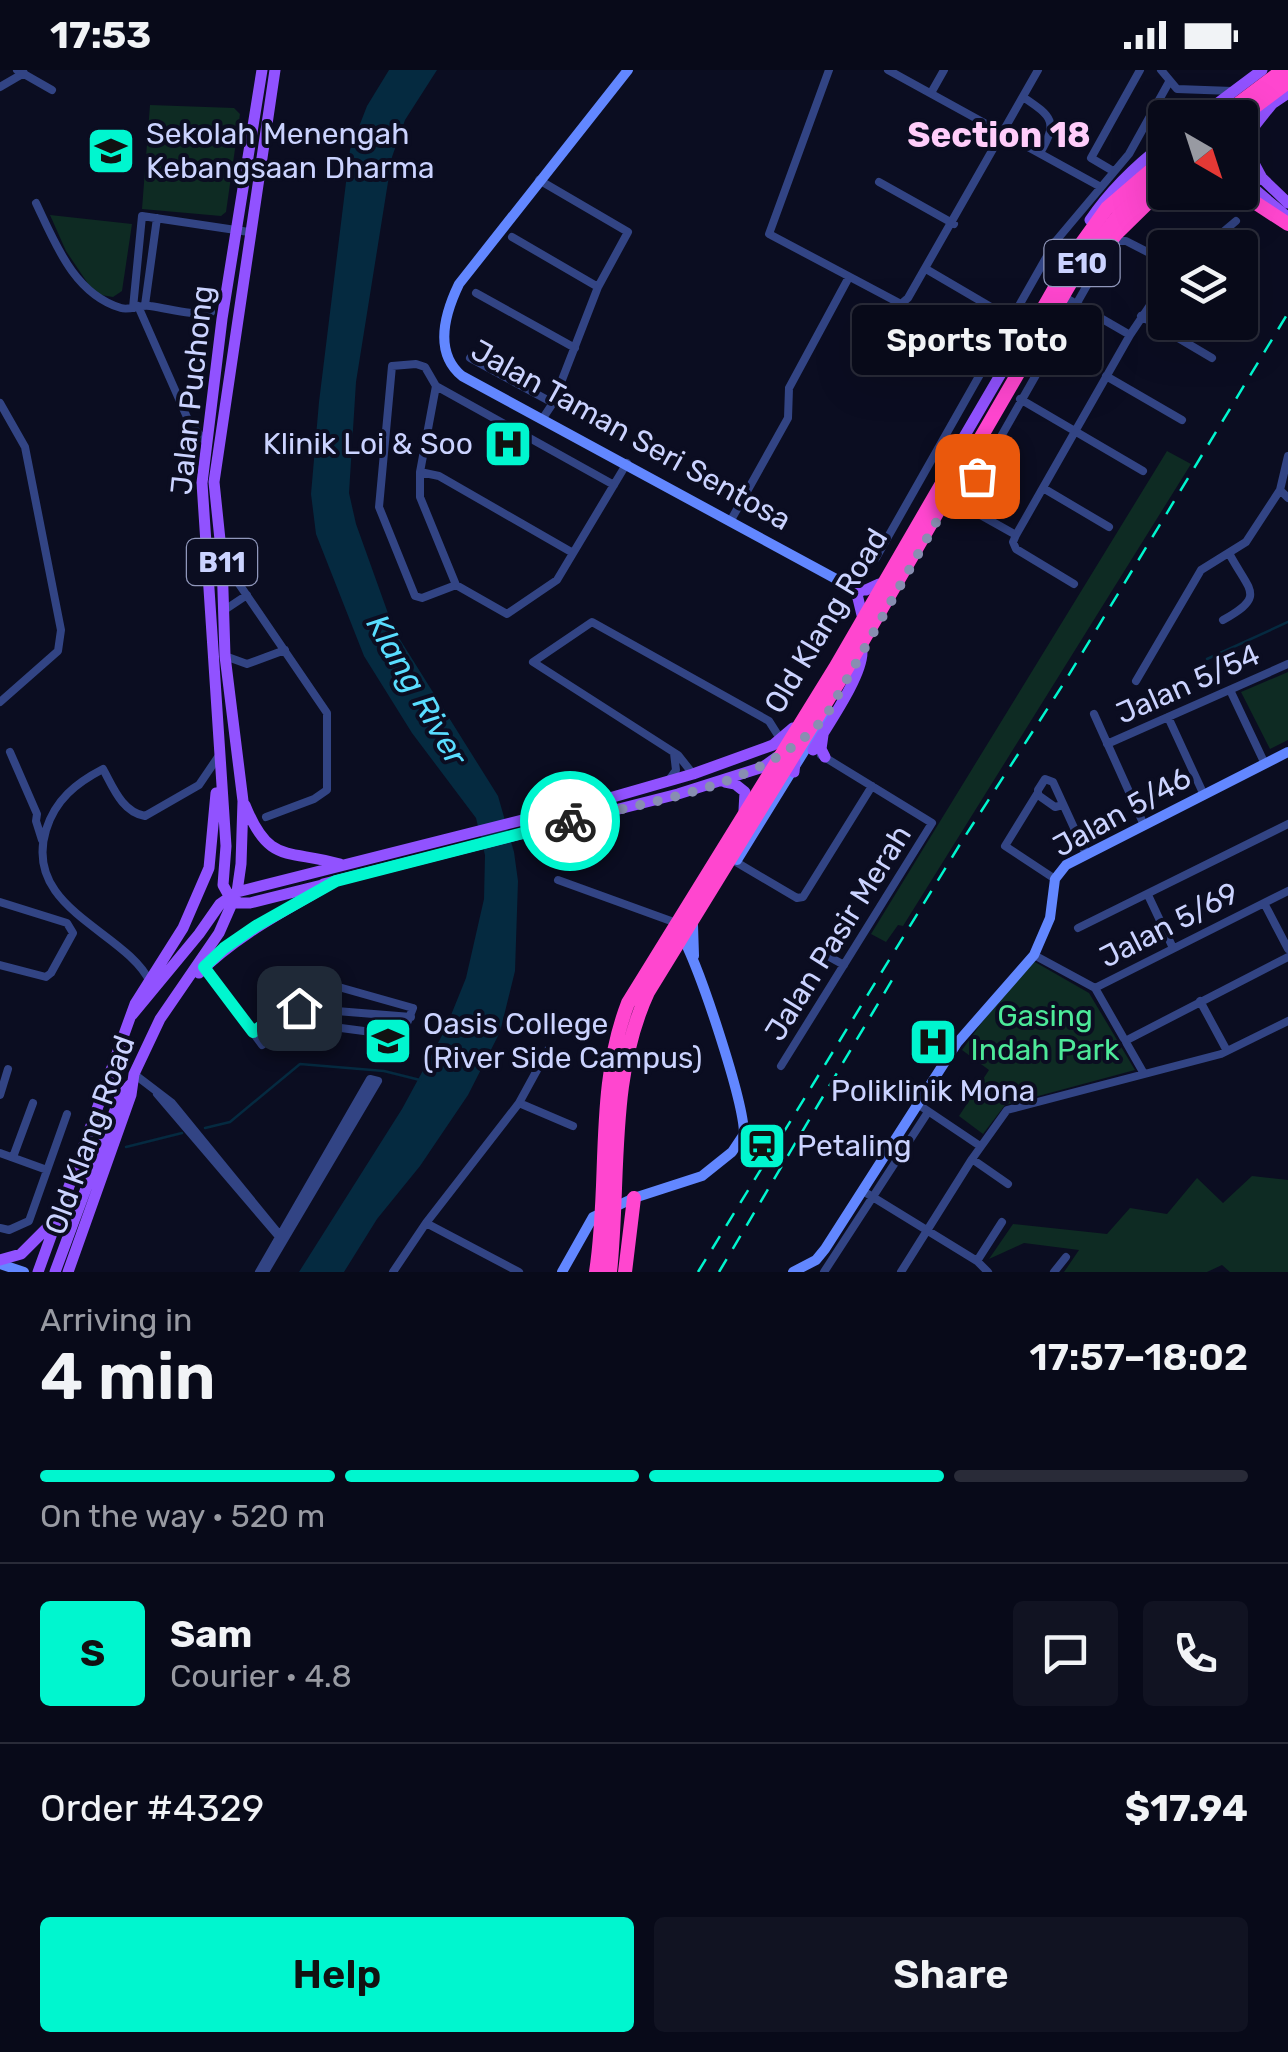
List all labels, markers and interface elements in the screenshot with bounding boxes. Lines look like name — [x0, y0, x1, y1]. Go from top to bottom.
text: 17:53 — [50, 12, 151, 58]
north arrow — [1148, 100, 1258, 210]
map controls — [1148, 100, 1258, 340]
district label: Section 18 — [907, 114, 1091, 156]
place label: Sekolah Menengah Kebangsaan Dharma — [146, 116, 435, 186]
school or university icon: Sekolah Menengah Kebangsaan Dharma — [85, 125, 137, 177]
button: layers — [1148, 230, 1258, 340]
road number: E10 — [1044, 240, 1120, 286]
street label: Jalan Puchong — [163, 284, 221, 496]
callout: Sports Toto — [852, 306, 1102, 376]
text: Sports Toto — [886, 321, 1068, 359]
street label: Jalan Taman Seri Sentosa — [465, 332, 797, 538]
hospital icon: Klinik Loi & Soo — [482, 418, 534, 470]
place label: Klinik Loi & Soo — [263, 426, 473, 462]
pin — [935, 434, 1020, 519]
icon: bag — [950, 449, 1005, 504]
street label: Old Klang Road — [757, 522, 895, 720]
road number: B11 — [187, 539, 257, 585]
water label: Klang River — [359, 608, 476, 774]
street label: Jalan 5/54 — [1111, 636, 1265, 732]
street label: Jalan 5/46 — [1047, 759, 1197, 865]
courier — [520, 771, 620, 871]
icon: bike — [543, 794, 598, 849]
street label: Jalan Pasir Merah — [757, 818, 919, 1048]
street label: Jalan 5/69 — [1093, 875, 1245, 975]
pin — [257, 966, 342, 1051]
icon: home — [272, 981, 327, 1036]
park label: Gasing Indah Park — [971, 998, 1120, 1068]
place label: Oasis College (River Side Campus) — [423, 1006, 702, 1076]
school or university icon: Oasis College (River Side Campus) — [362, 1015, 414, 1067]
hospital icon: Poliklinik Mona — [907, 1016, 959, 1068]
street label: Old Klang Road — [37, 1031, 143, 1239]
place label: Poliklinik Mona — [831, 1073, 1035, 1109]
station icon: Petaling — [736, 1120, 788, 1172]
place label: Petaling — [797, 1128, 912, 1164]
text: Arriving in — [40, 1301, 192, 1339]
text: 17:57–18:02 — [1029, 1334, 1248, 1380]
text: 4 min — [40, 1338, 216, 1415]
text: On the way · 520 m — [40, 1497, 325, 1535]
button: chat — [1013, 1601, 1118, 1706]
button: phone — [1143, 1601, 1248, 1706]
text: Sam — [170, 1611, 252, 1657]
text: S — [80, 1630, 105, 1676]
text: Courier · 4.8 — [170, 1657, 352, 1695]
text: Order #4329 — [40, 1785, 264, 1831]
text: $17.94 — [1125, 1785, 1248, 1831]
button: Help — [40, 1917, 634, 2032]
button: Share — [654, 1917, 1248, 2032]

